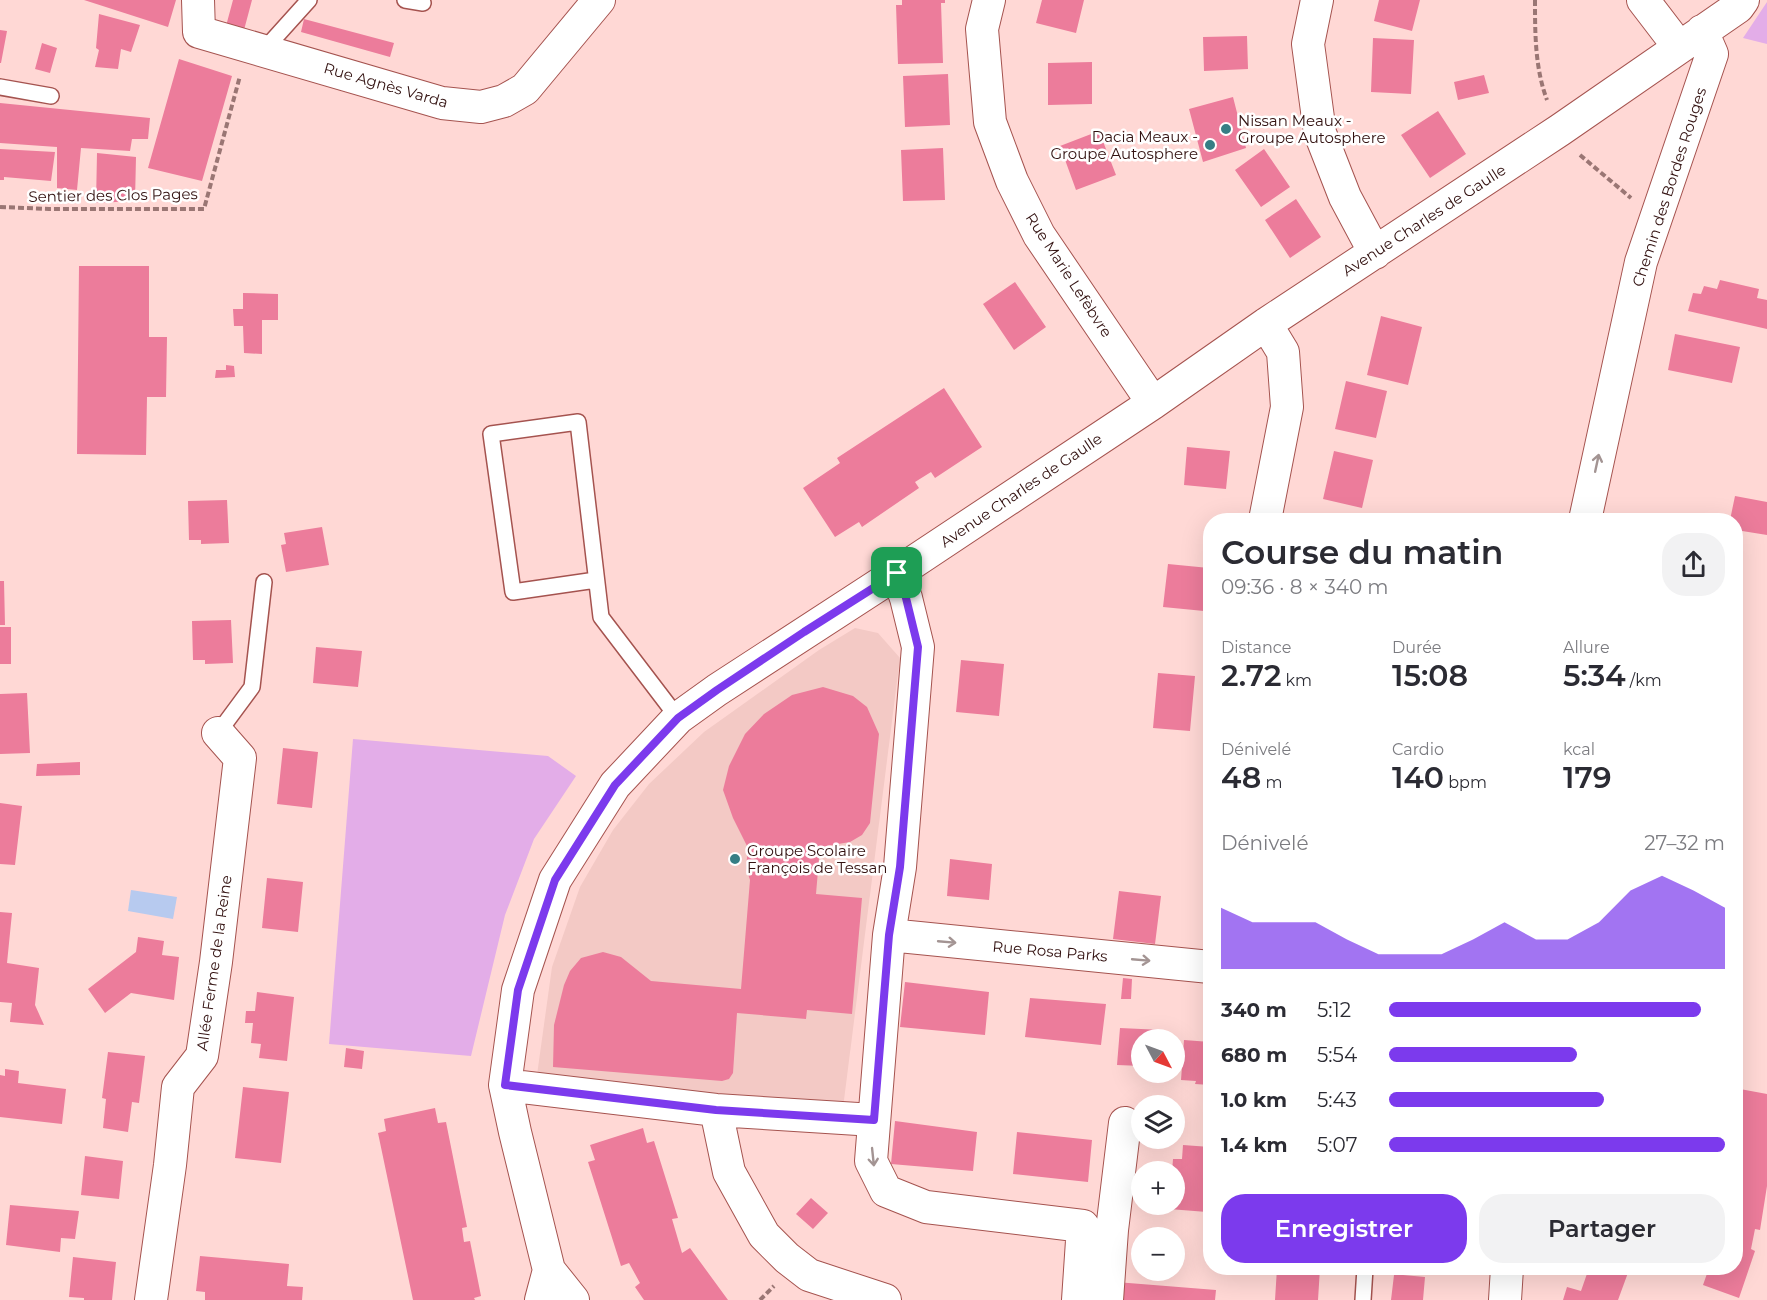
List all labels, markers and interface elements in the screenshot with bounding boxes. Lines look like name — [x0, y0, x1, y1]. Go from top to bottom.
street label: Rue Agnès Varda — [322, 58, 450, 112]
street label: Chemin des Bordes Rouges — [1628, 85, 1710, 289]
place label: Nissan Meaux - Groupe Autosphere — [1238, 111, 1386, 147]
marker: Nissan Meaux - Groupe Autosphere — [1219, 122, 1233, 136]
place label: Dacia Meaux - Groupe Autosphere — [1050, 127, 1198, 163]
marker: Dacia Meaux - Groupe Autosphere — [1203, 138, 1217, 152]
street label: Avenue Charles de Gaulle — [1339, 160, 1509, 280]
street label: Sentier des Clos Pages — [28, 184, 198, 206]
street label: Rue Marie Lefèbvre — [1022, 209, 1116, 341]
street label: Avenue Charles de Gaulle — [936, 429, 1106, 551]
one-way arrow — [1592, 454, 1603, 474]
text: Course du matin — [1221, 532, 1503, 572]
button: share — [1662, 533, 1725, 596]
pin — [871, 547, 922, 598]
icon: arrive — [880, 556, 913, 589]
text: 09:36 · 8 × 340 m — [1221, 575, 1389, 599]
text: Distance — [1221, 638, 1291, 657]
text: Durée — [1392, 638, 1442, 657]
text: Allure — [1563, 638, 1610, 657]
text: 2.72 — [1221, 657, 1281, 694]
text: 15:08 — [1392, 657, 1468, 694]
text: 5:34 — [1563, 657, 1626, 694]
text: km — [1281, 671, 1312, 690]
text: /km — [1626, 671, 1662, 690]
text: Dénivelé — [1221, 740, 1291, 759]
text: Cardio — [1392, 740, 1444, 759]
text: kcal — [1563, 740, 1595, 759]
text: 48 — [1221, 759, 1261, 796]
text: 140 — [1392, 759, 1444, 796]
text: 179 — [1563, 759, 1611, 796]
text: m — [1261, 773, 1282, 792]
text: bpm — [1444, 773, 1487, 792]
text: Dénivelé — [1221, 831, 1309, 855]
text: 27–32 m — [1644, 831, 1725, 855]
place label: Groupe Scolaire François de Tessan — [747, 841, 887, 877]
marker: Groupe Scolaire François de Tessan — [728, 852, 742, 866]
street label: Allée Ferme de la Reine — [192, 874, 236, 1052]
street label: Rue Rosa Parks — [992, 936, 1108, 966]
one-way arrow — [936, 937, 956, 948]
one-way arrow — [1130, 955, 1150, 966]
text: 340 m — [1221, 998, 1287, 1022]
text: 5:12 — [1317, 998, 1351, 1022]
north arrow — [1131, 1029, 1185, 1083]
map controls — [1131, 1029, 1185, 1281]
text: 680 m — [1221, 1043, 1287, 1067]
text: 5:54 — [1317, 1043, 1357, 1067]
text: 1.0 km — [1221, 1088, 1287, 1112]
text: 5:43 — [1317, 1088, 1357, 1112]
button: layers — [1131, 1095, 1185, 1149]
text: 1.4 km — [1221, 1133, 1288, 1157]
text: 5:07 — [1317, 1133, 1357, 1157]
one-way arrow — [868, 1147, 879, 1166]
button: + — [1131, 1161, 1185, 1215]
button: Enregistrer — [1221, 1194, 1467, 1263]
button: Partager — [1479, 1194, 1725, 1263]
button: − — [1131, 1227, 1185, 1281]

